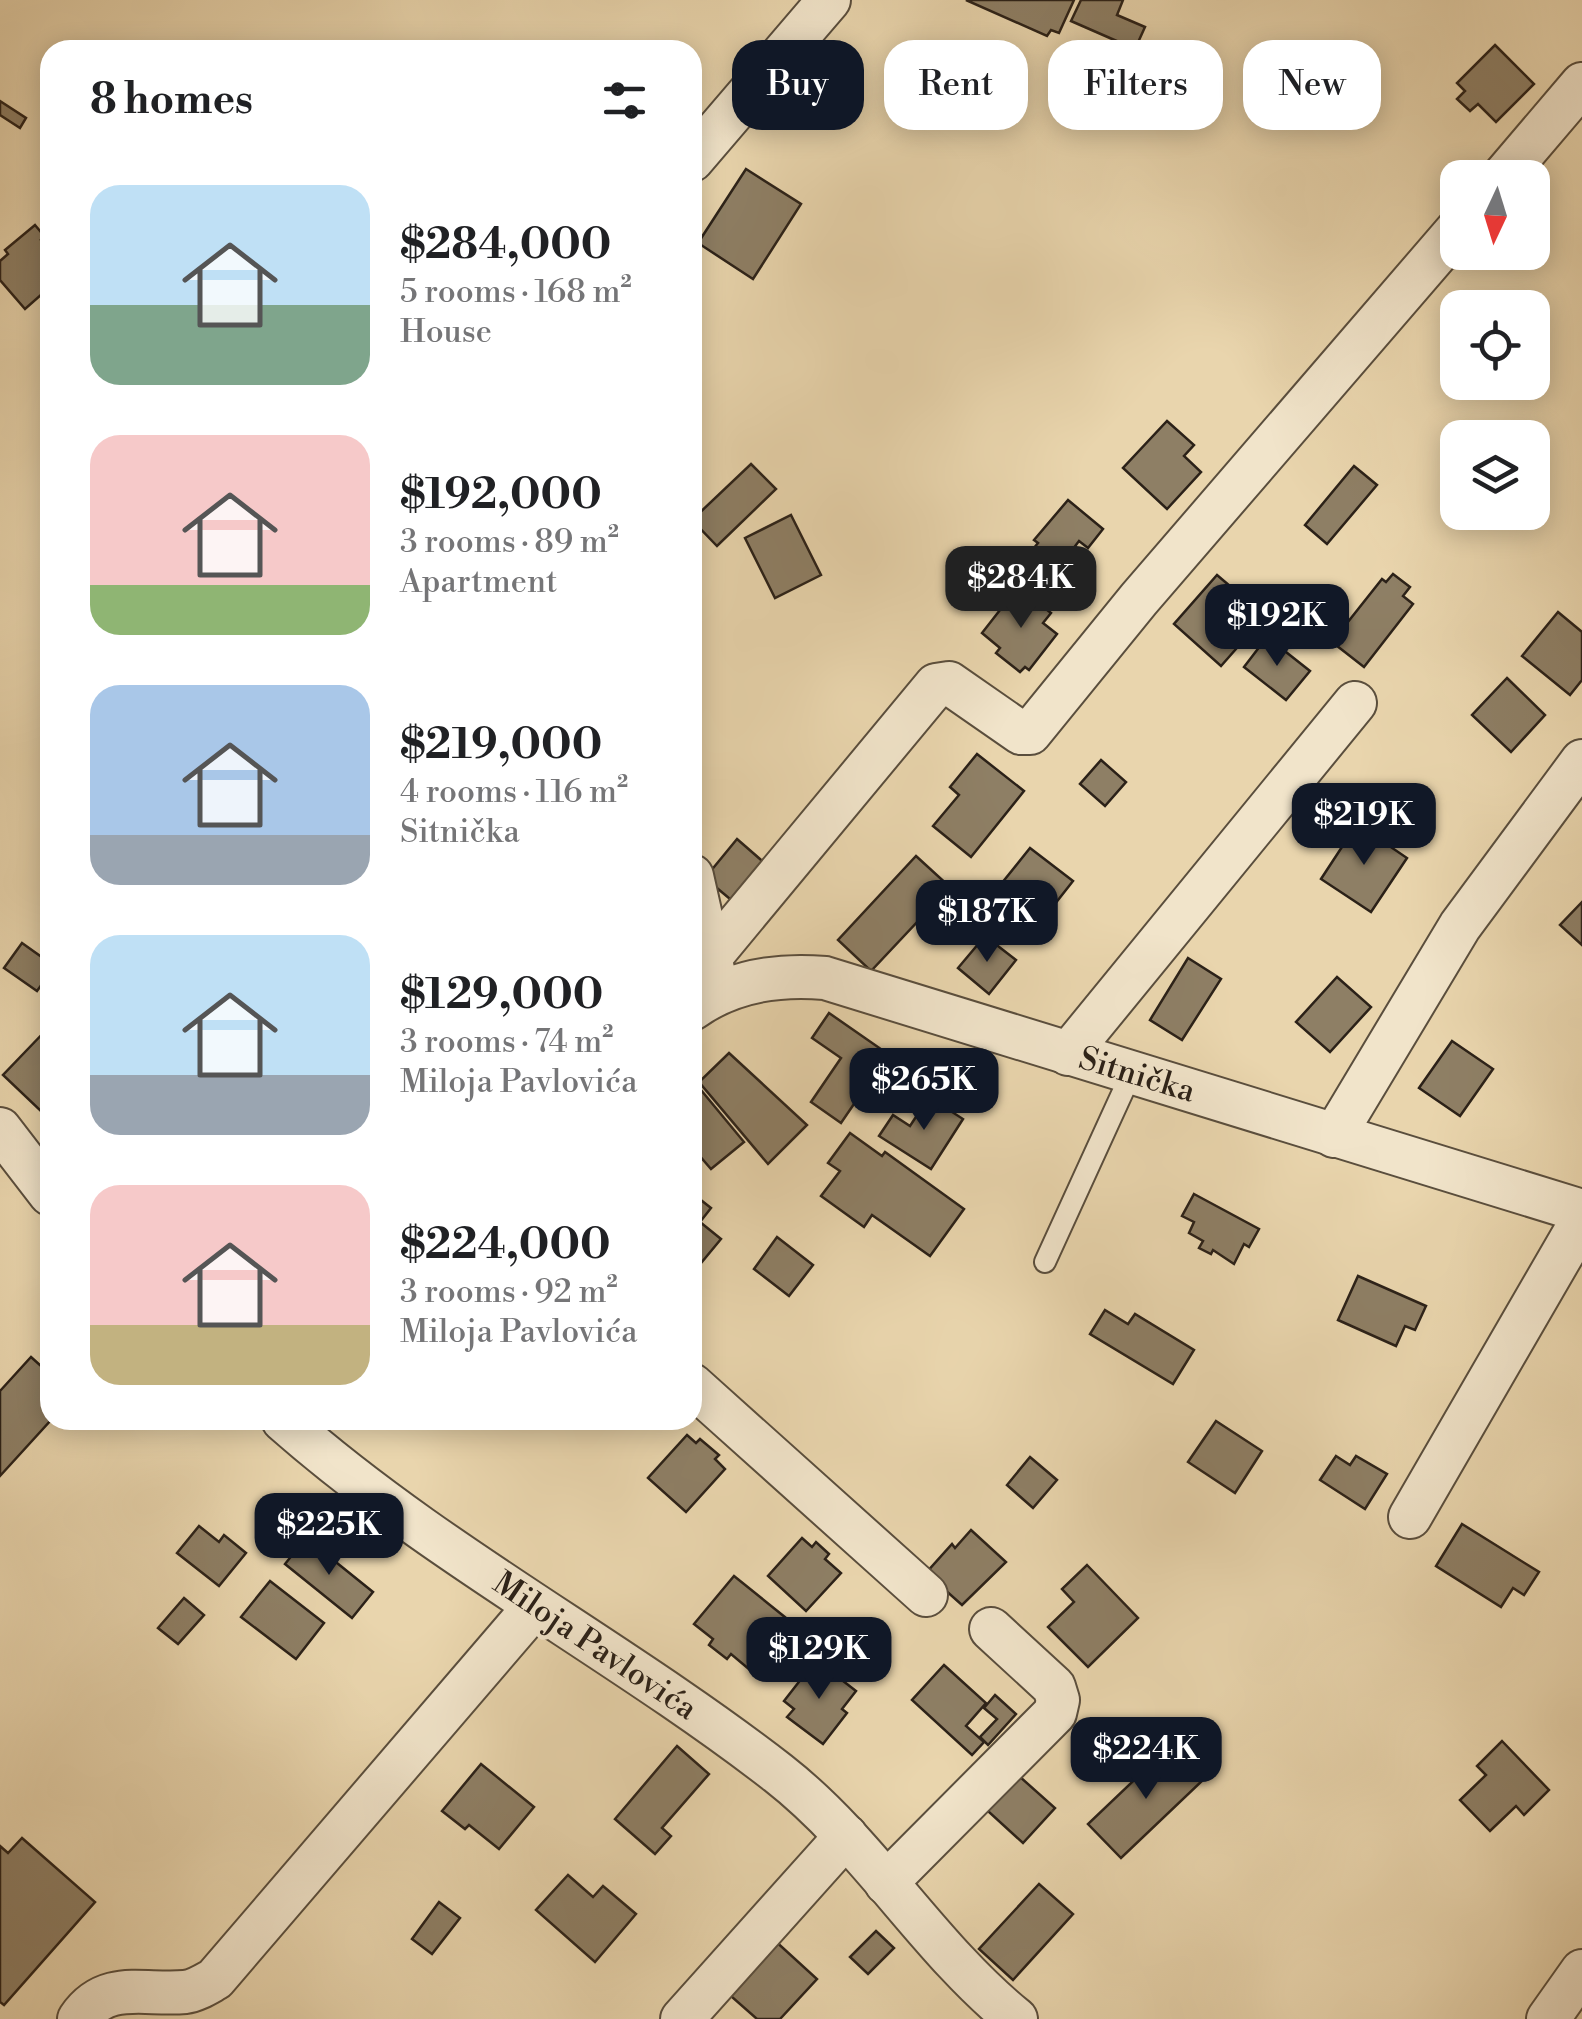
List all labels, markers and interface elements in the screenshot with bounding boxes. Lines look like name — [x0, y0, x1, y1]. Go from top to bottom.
chip: Buy — [732, 40, 864, 130]
chip: Rent — [884, 40, 1028, 130]
chip: Filters — [1048, 40, 1223, 130]
chip: New — [1243, 40, 1381, 130]
icon: filters — [597, 73, 652, 128]
text: 8 homes — [90, 74, 253, 127]
north arrow — [1440, 160, 1550, 270]
map controls — [1440, 160, 1550, 530]
text: $284,000 — [400, 219, 611, 272]
icon: home — [170, 225, 290, 345]
text: 5 rooms · 168 m² — [400, 272, 632, 312]
button: locate — [1440, 290, 1550, 400]
text: House — [400, 312, 492, 352]
button: layers — [1440, 420, 1550, 530]
text: $192,000 — [400, 469, 602, 522]
icon: home — [170, 475, 290, 595]
text: 3 rooms · 89 m² — [400, 522, 619, 562]
pin: $284K — [951, 546, 1091, 631]
text: $284K — [967, 558, 1075, 598]
text: Apartment — [400, 562, 557, 602]
pin: $192K — [1207, 584, 1347, 669]
text: $192K — [1227, 596, 1327, 636]
text: $219,000 — [400, 719, 602, 772]
icon: home — [170, 725, 290, 845]
text: 4 rooms · 116 m² — [400, 772, 628, 812]
pin: $219K — [1294, 783, 1434, 868]
text: $219K — [1314, 795, 1414, 835]
text: Sitnička — [400, 812, 520, 852]
pin: $187K — [917, 880, 1057, 965]
text: $187K — [938, 892, 1036, 932]
text: $129,000 — [400, 969, 603, 1022]
icon: home — [170, 975, 290, 1095]
text: 3 rooms · 74 m² — [400, 1022, 613, 1062]
street label: Sitnička — [1074, 1038, 1201, 1112]
pin: $265K — [854, 1048, 994, 1133]
text: $265K — [872, 1060, 976, 1100]
text: Miloja Pavlovića — [400, 1062, 637, 1102]
text: $224,000 — [400, 1219, 610, 1272]
icon: home — [170, 1225, 290, 1345]
text: 3 rooms · 92 m² — [400, 1272, 618, 1312]
text: Miloja Pavlovića — [400, 1312, 637, 1352]
pin: $225K — [259, 1493, 399, 1578]
text: $225K — [277, 1505, 381, 1545]
street label: Miloja Pavlovića — [485, 1563, 705, 1729]
pin: $129K — [749, 1617, 889, 1702]
text: $129K — [768, 1629, 870, 1669]
pin: $224K — [1076, 1717, 1216, 1802]
text: $224K — [1093, 1729, 1199, 1769]

